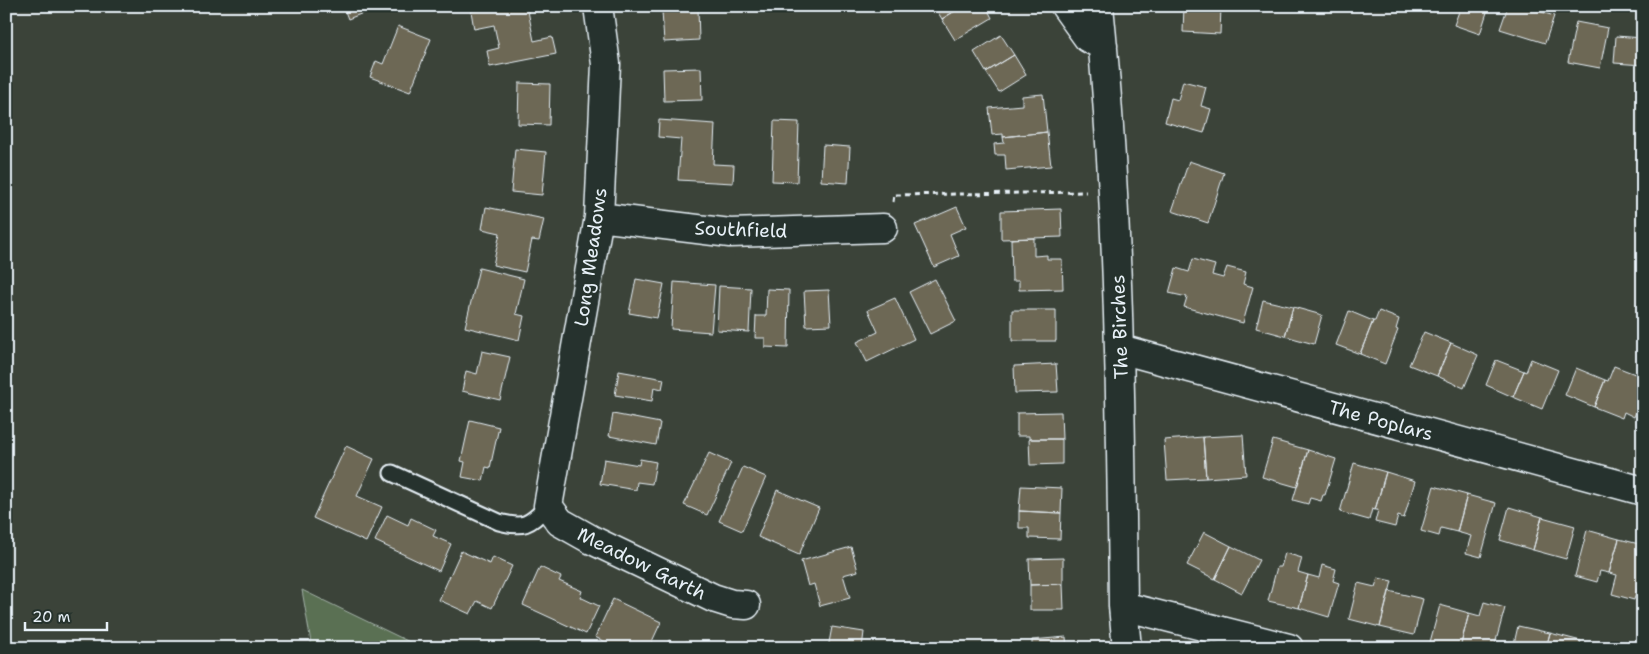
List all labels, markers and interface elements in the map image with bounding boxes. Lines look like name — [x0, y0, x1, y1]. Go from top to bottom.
street label: Long Meadows — [568, 186, 613, 328]
street label: Southfield — [694, 215, 788, 244]
street label: The Birches — [1105, 274, 1134, 380]
street label: The Poplars — [1326, 395, 1436, 446]
street label: Meadow Garth — [573, 521, 710, 606]
scale bar — [25, 599, 108, 631]
text: 20 m — [32, 607, 71, 627]

